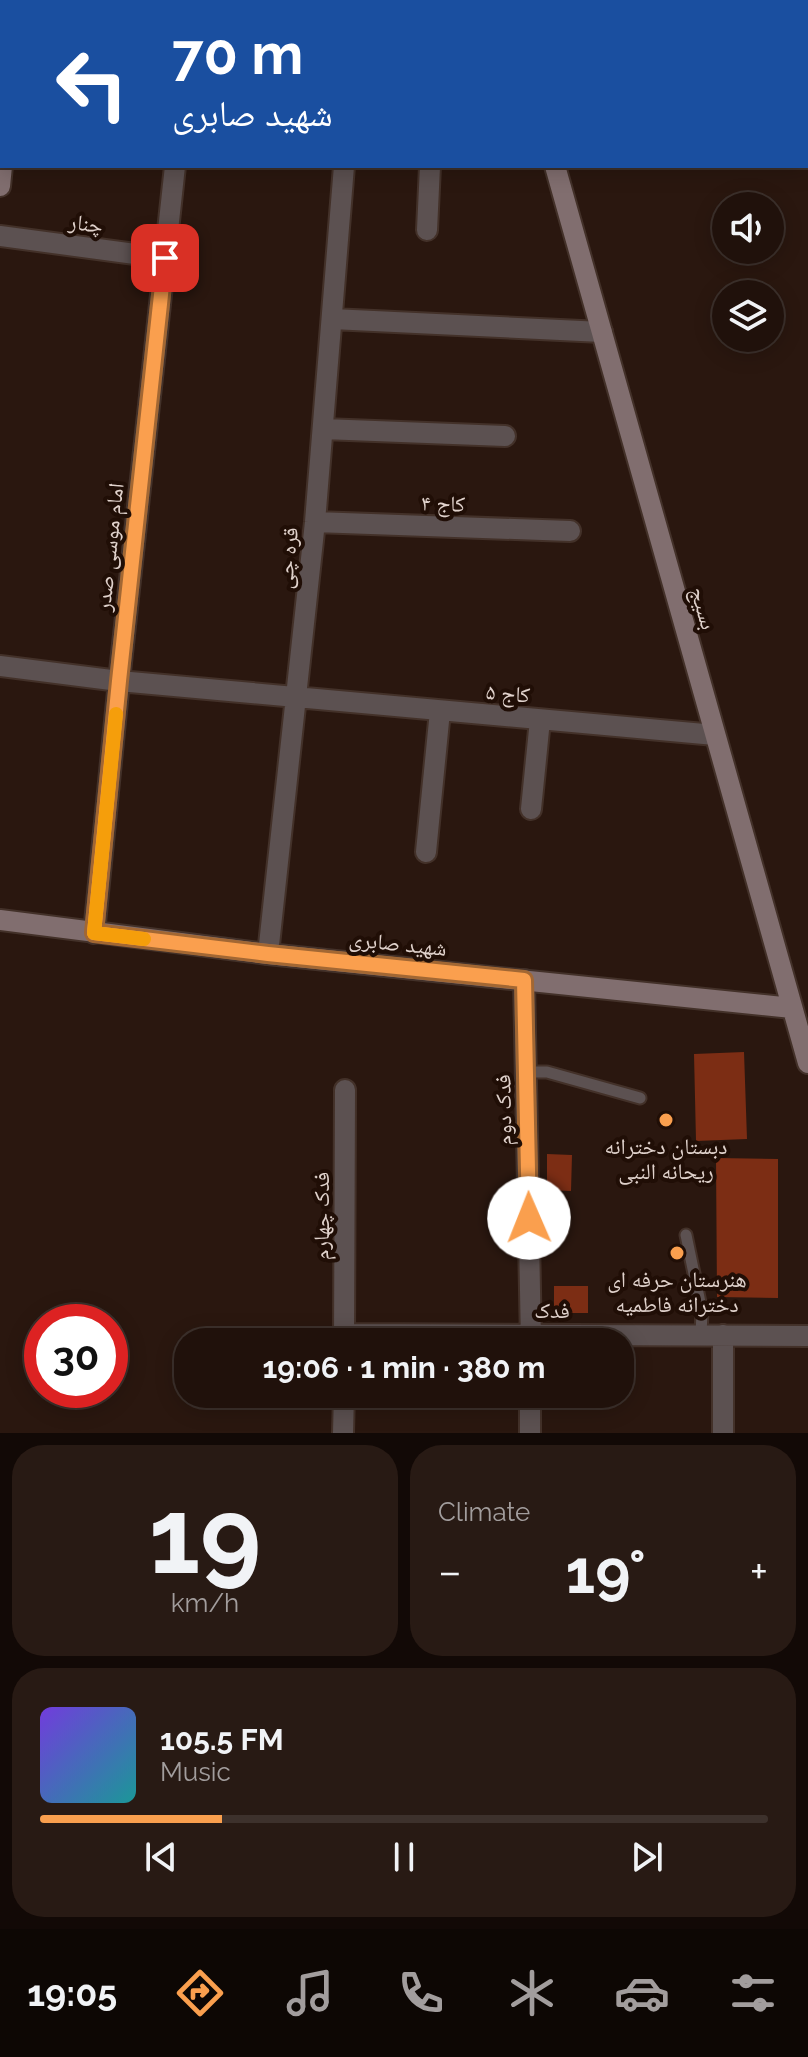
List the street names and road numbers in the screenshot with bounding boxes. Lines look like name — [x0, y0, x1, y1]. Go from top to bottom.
street label: چنار — [66, 208, 105, 239]
street label: امام موسی صدر — [89, 482, 131, 614]
street label: کاج ۴ — [420, 489, 466, 518]
street label: قره چی — [271, 526, 304, 590]
street label: بسیج — [685, 584, 722, 633]
street label: کاج ۵ — [485, 678, 531, 709]
street label: شهید صابری — [348, 925, 448, 962]
street label: فدک دوم — [489, 1074, 519, 1146]
street label: فدک چهارم — [308, 1172, 336, 1260]
street label: فدک — [534, 1297, 570, 1323]

